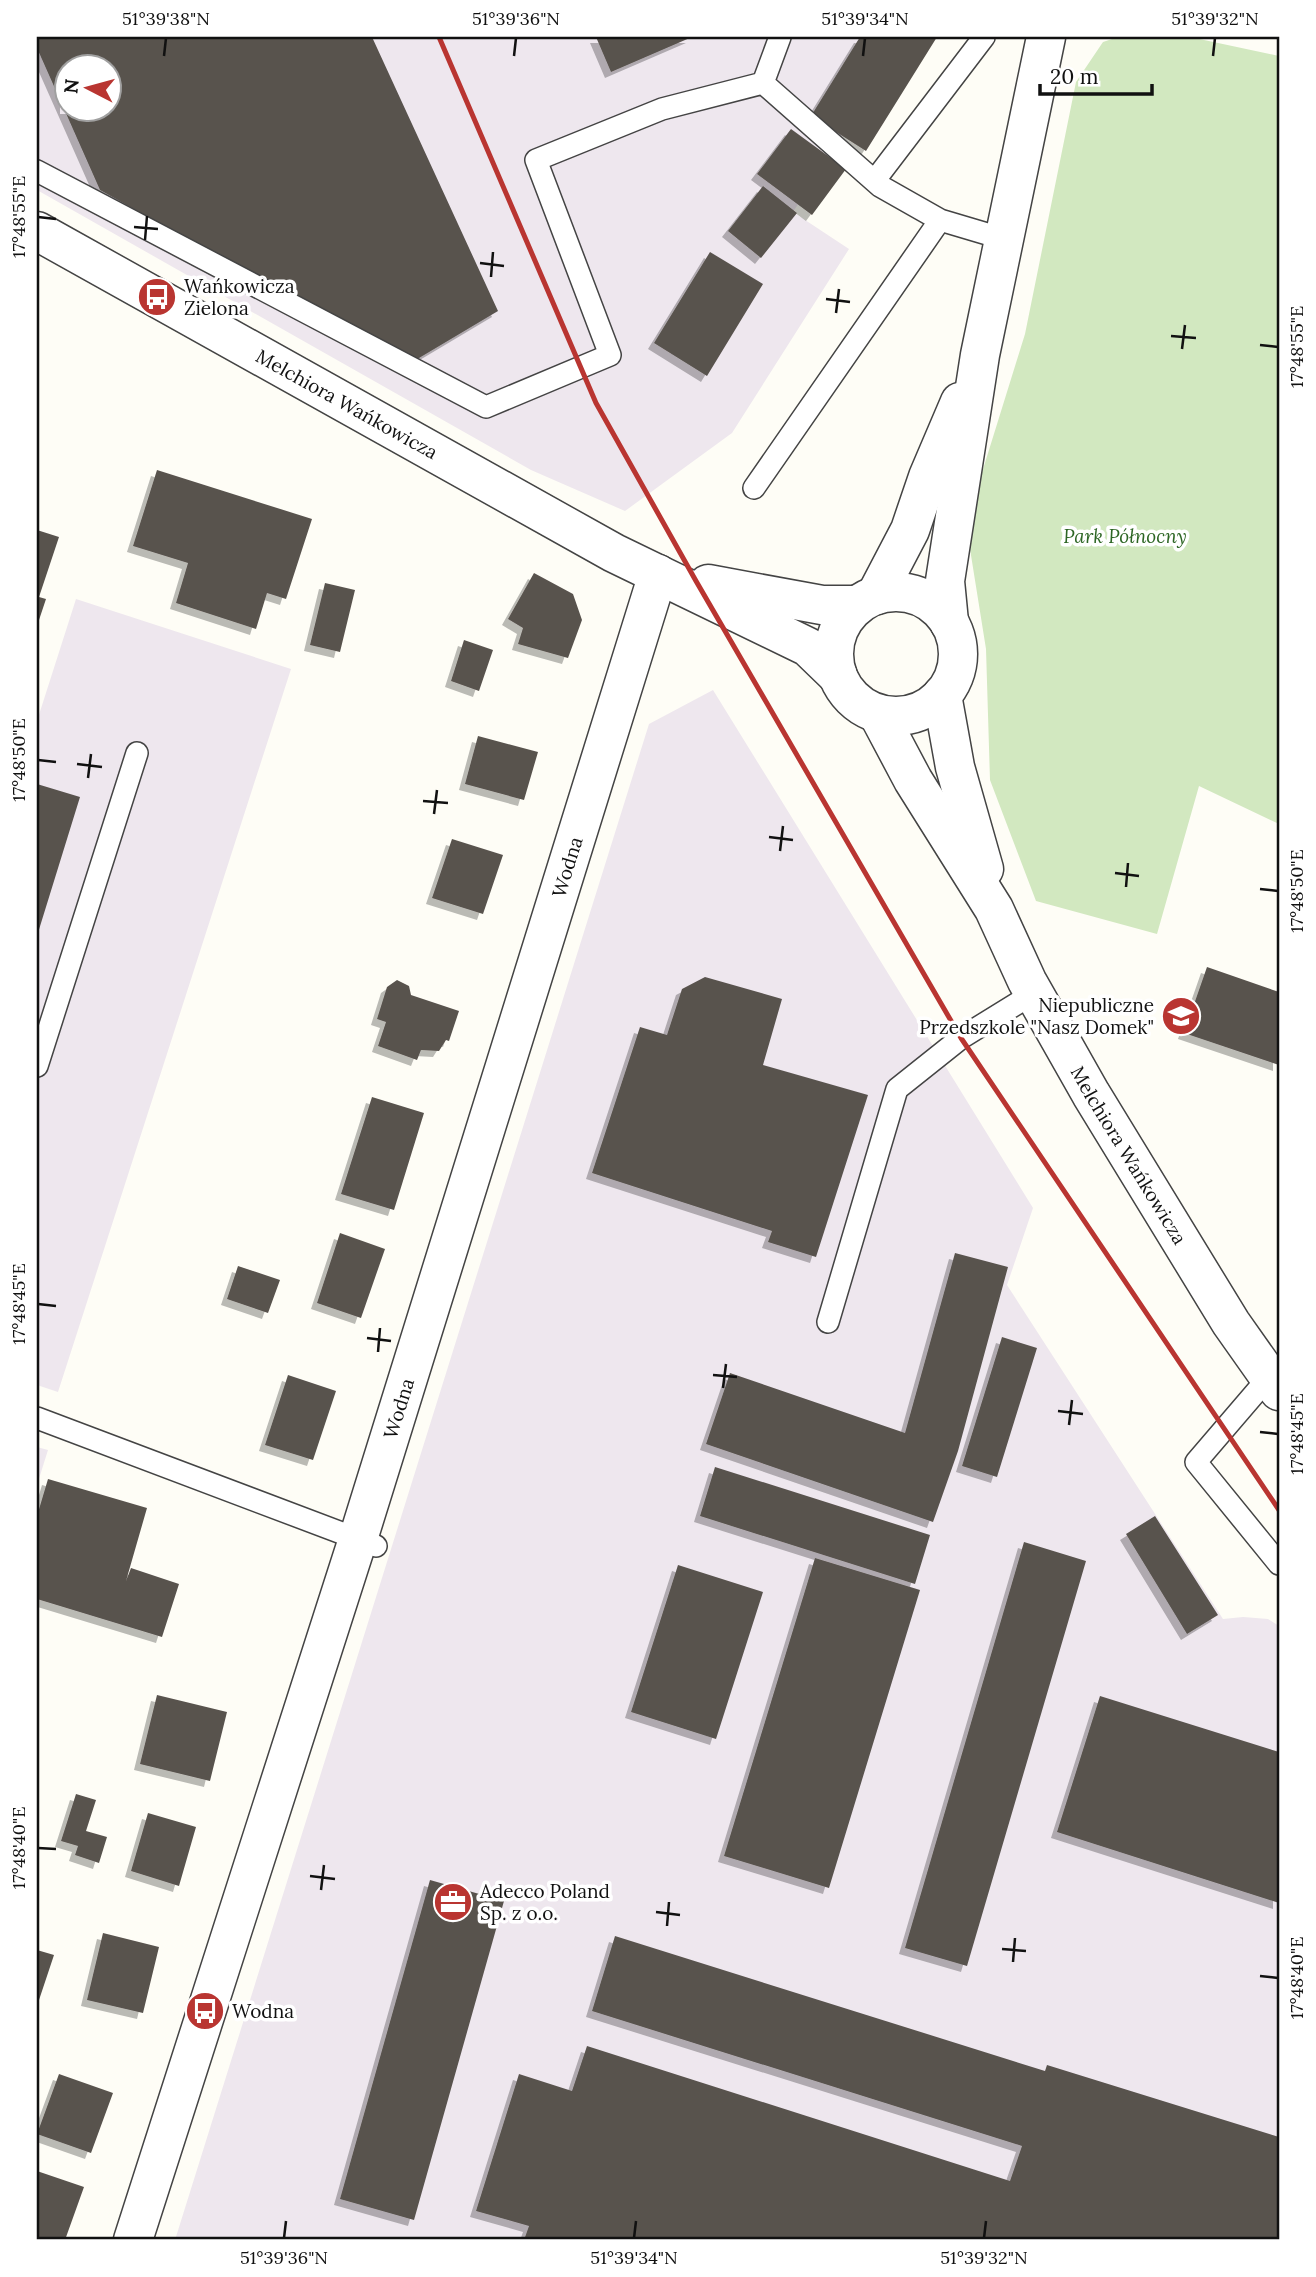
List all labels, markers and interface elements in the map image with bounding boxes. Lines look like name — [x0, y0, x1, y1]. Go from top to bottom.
text: 51°39'38"N — [122, 7, 210, 30]
text: 51°39'36"N — [472, 7, 560, 30]
text: 51°39'34"N — [821, 7, 909, 30]
text: 51°39'32"N — [1171, 7, 1259, 30]
north arrow — [52, 52, 122, 122]
scale bar — [1040, 52, 1152, 96]
text: 20 m — [1050, 63, 1099, 90]
text: N — [58, 77, 84, 95]
text: 17°48'55"E — [7, 176, 30, 258]
place label: Wańkowicza Zielona — [184, 274, 295, 320]
bus stop icon: Wańkowicza Zielona — [136, 276, 178, 318]
text: 17°48'55"E — [1285, 306, 1308, 388]
street label: Melchiora Wańkowicza — [252, 344, 442, 464]
park label: Park Północny — [1063, 524, 1187, 548]
text: 17°48'50"E — [7, 718, 30, 802]
street label: Wodna — [546, 834, 588, 900]
text: 17°48'50"E — [1285, 849, 1308, 933]
place label: Niepubliczne Przedszkole "Nasz Domek" — [919, 993, 1154, 1039]
school or university icon: Niepubliczne Przedszkole "Nasz Domek" — [1160, 995, 1202, 1037]
street label: Melchiora Wańkowicza — [1066, 1062, 1192, 1249]
text: 17°48'45"E — [7, 1263, 30, 1345]
street label: Wodna — [378, 1375, 419, 1442]
text: 17°48'45"E — [1285, 1393, 1308, 1475]
text: 17°48'40"E — [7, 1807, 30, 1889]
place label: Adecco Poland Sp. z o.o. — [479, 1879, 610, 1925]
office icon: Adecco Poland Sp. z o.o. — [432, 1881, 474, 1923]
text: 17°48'40"E — [1285, 1937, 1308, 2019]
bus stop icon: Wodna — [184, 1990, 226, 2032]
place label: Wodna — [232, 1999, 294, 2023]
text: 51°39'36"N — [240, 2246, 328, 2269]
text: 51°39'34"N — [590, 2246, 678, 2269]
text: 51°39'32"N — [940, 2246, 1028, 2269]

